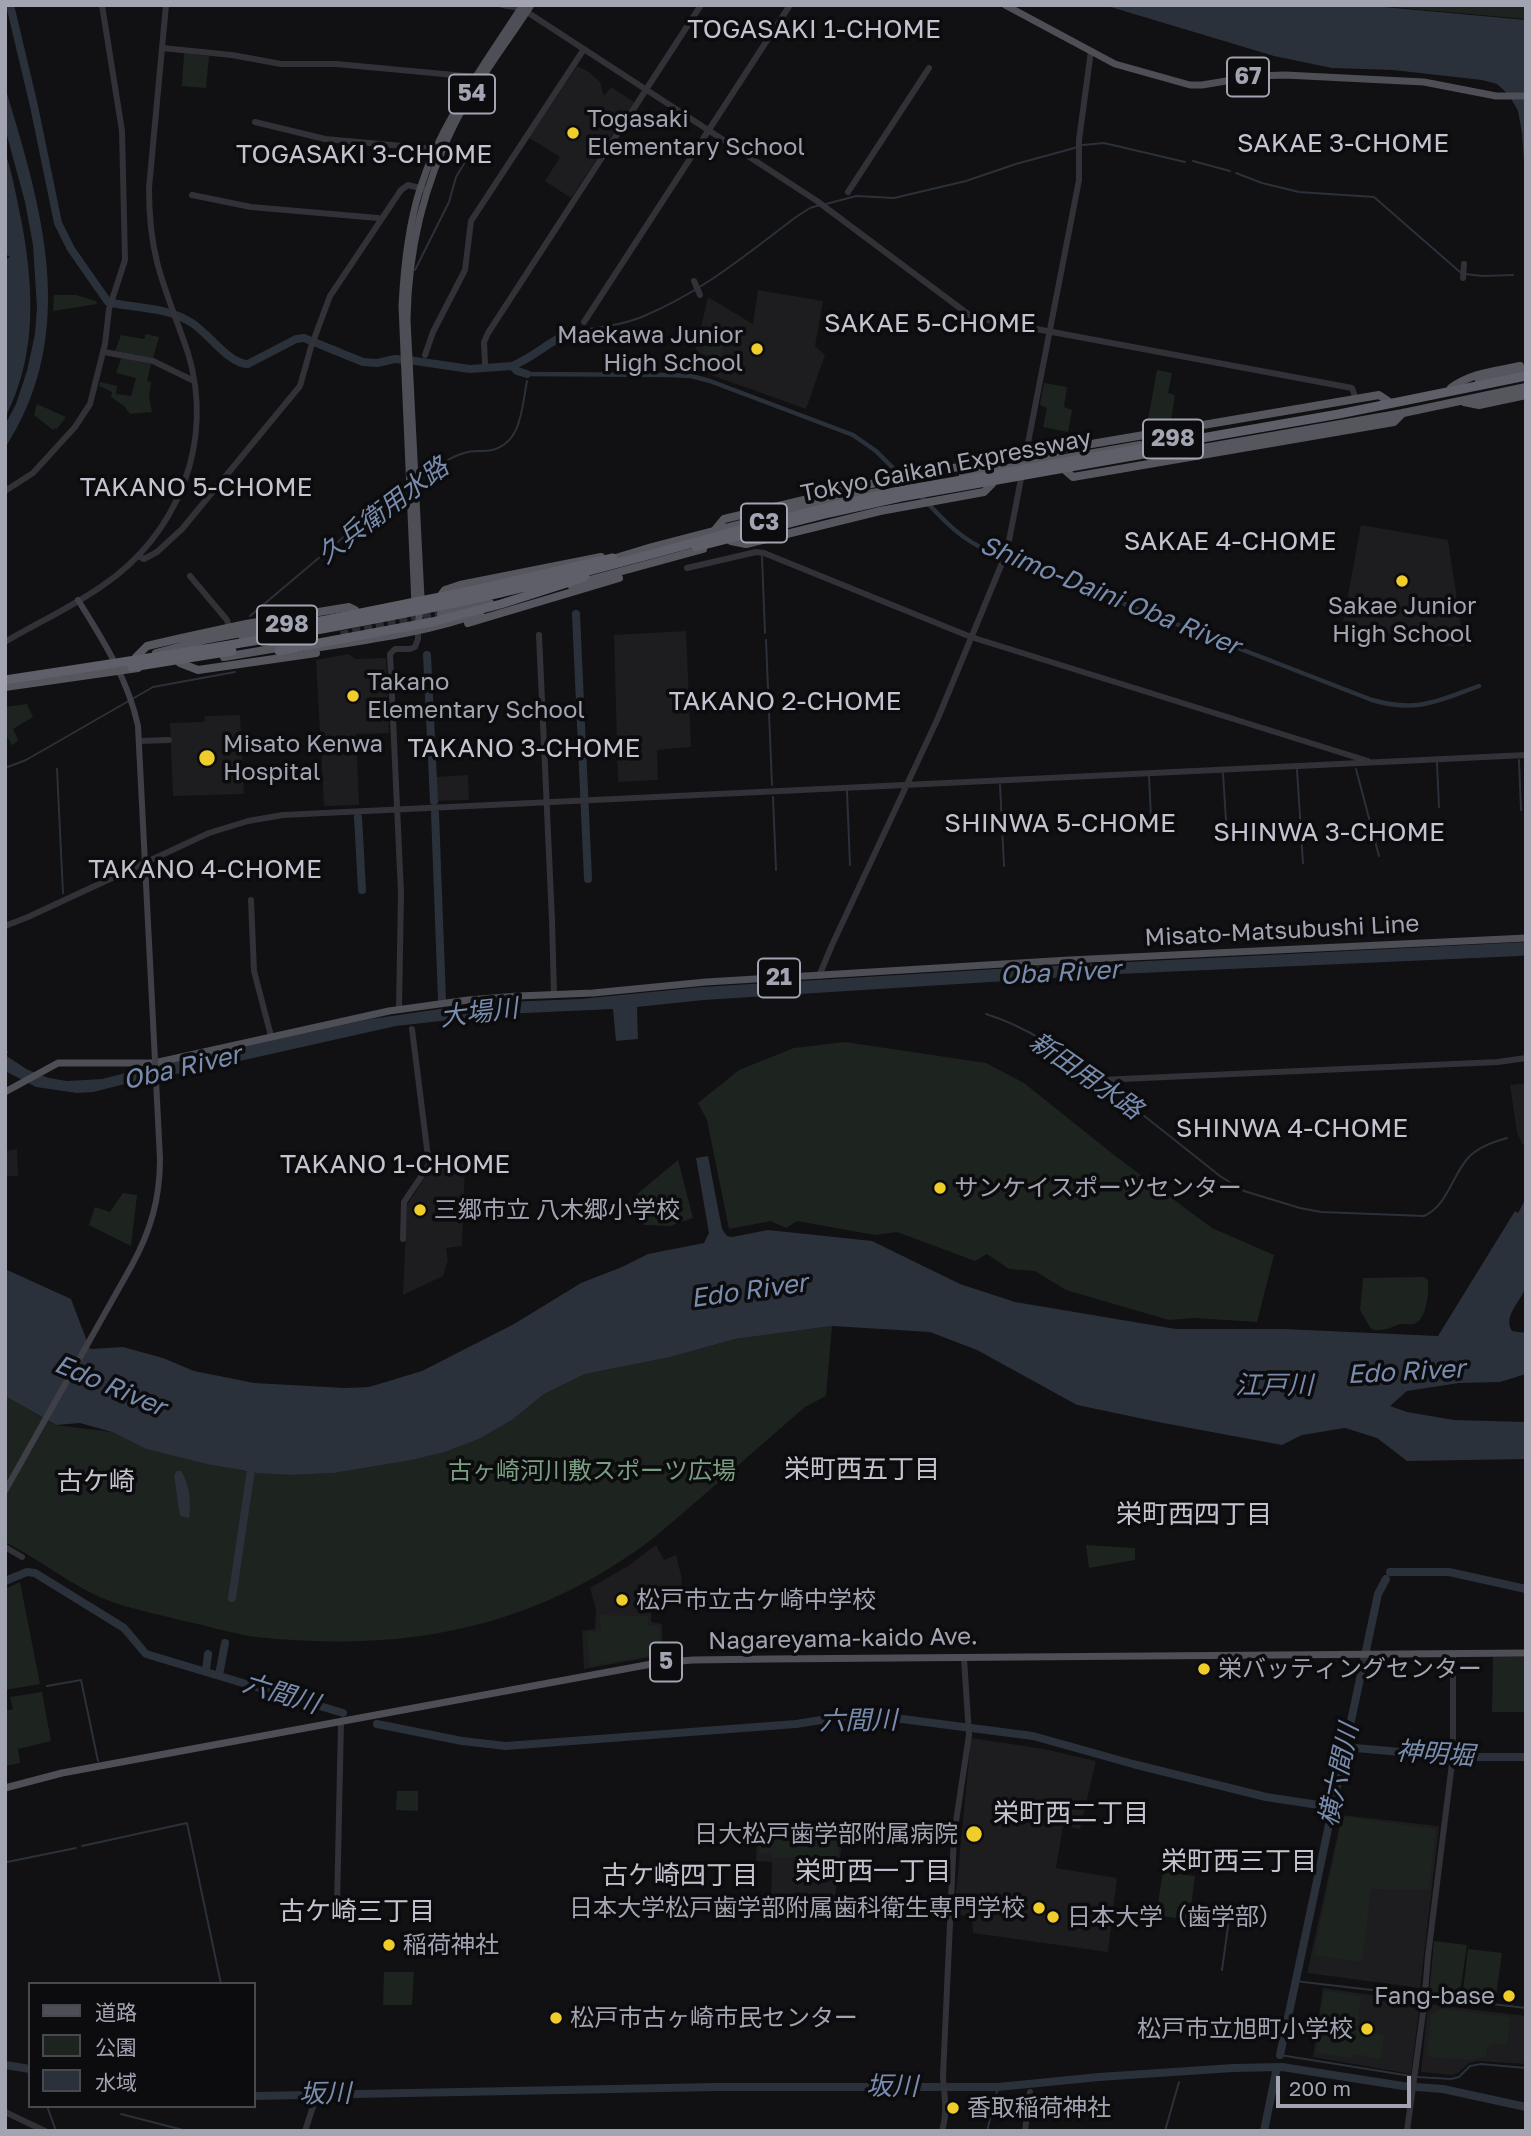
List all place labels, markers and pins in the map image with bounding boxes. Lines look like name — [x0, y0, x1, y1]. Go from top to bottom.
place label: Togasaki Elementary School — [587, 105, 805, 161]
marker: Togasaki Elementary School — [565, 125, 581, 141]
place label: Maekawa Junior High School — [557, 321, 743, 377]
marker: Maekawa Junior High School — [749, 341, 765, 357]
marker: Sakae Junior High School — [1394, 573, 1410, 589]
place label: Sakae Junior High School — [1328, 592, 1476, 648]
place label: Takano Elementary School — [367, 668, 585, 724]
marker: Takano Elementary School — [345, 688, 361, 704]
place label: Misato Kenwa Hospital — [223, 730, 383, 786]
marker: Misato Kenwa Hospital — [197, 748, 217, 768]
place label: サンケイスポーツセンター — [954, 1174, 1242, 1202]
marker: サンケイスポーツセンター — [932, 1180, 948, 1196]
place label: 三郷市立 八木郷小学校 — [434, 1196, 680, 1224]
marker: 三郷市立 八木郷小学校 — [412, 1202, 428, 1218]
place label: 松戸市立古ケ崎中学校 — [636, 1586, 876, 1614]
marker: 松戸市立古ケ崎中学校 — [614, 1592, 630, 1608]
place label: 栄バッティングセンター — [1218, 1655, 1482, 1683]
marker: 栄バッティングセンター — [1196, 1661, 1212, 1677]
place label: 日大松戸歯学部附属病院 — [694, 1820, 958, 1848]
marker: 日大松戸歯学部附属病院 — [964, 1824, 984, 1844]
place label: 日本大学松戸歯学部附属歯科衛生専門学校 — [569, 1894, 1025, 1922]
marker: 日本大学松戸歯学部附属歯科衛生専門学校 — [1031, 1900, 1047, 1916]
place label: 日本大学（歯学部） — [1067, 1903, 1283, 1931]
marker: 日本大学（歯学部） — [1045, 1909, 1061, 1925]
place label: 稲荷神社 — [403, 1931, 499, 1959]
marker: 稲荷神社 — [381, 1937, 397, 1953]
place label: Fang-base — [1374, 1982, 1495, 2010]
marker: Fang-base — [1501, 1988, 1517, 2004]
place label: 松戸市古ヶ崎市民センター — [570, 2004, 858, 2032]
marker: 松戸市古ヶ崎市民センター — [548, 2010, 564, 2026]
place label: 松戸市立旭町小学校 — [1137, 2015, 1353, 2043]
marker: 松戸市立旭町小学校 — [1359, 2021, 1375, 2037]
place label: 香取稲荷神社 — [967, 2094, 1111, 2122]
marker: 香取稲荷神社 — [945, 2100, 961, 2116]

